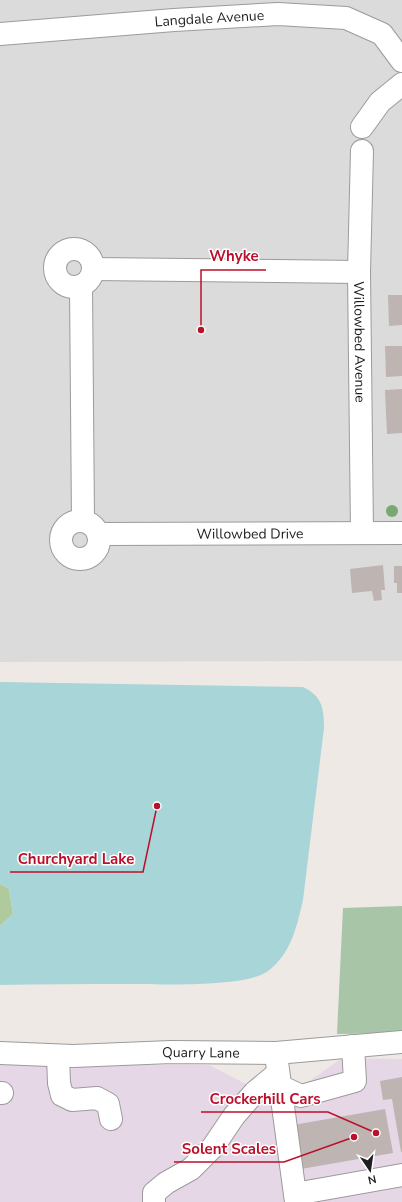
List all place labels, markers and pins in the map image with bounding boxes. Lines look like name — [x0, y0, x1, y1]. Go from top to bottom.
callout: Whyke — [201, 243, 266, 270]
callout: Churchyard Lake — [10, 845, 143, 872]
callout: Crockerhill Cars — [201, 1085, 328, 1112]
callout: Solent Scales — [174, 1135, 284, 1162]

